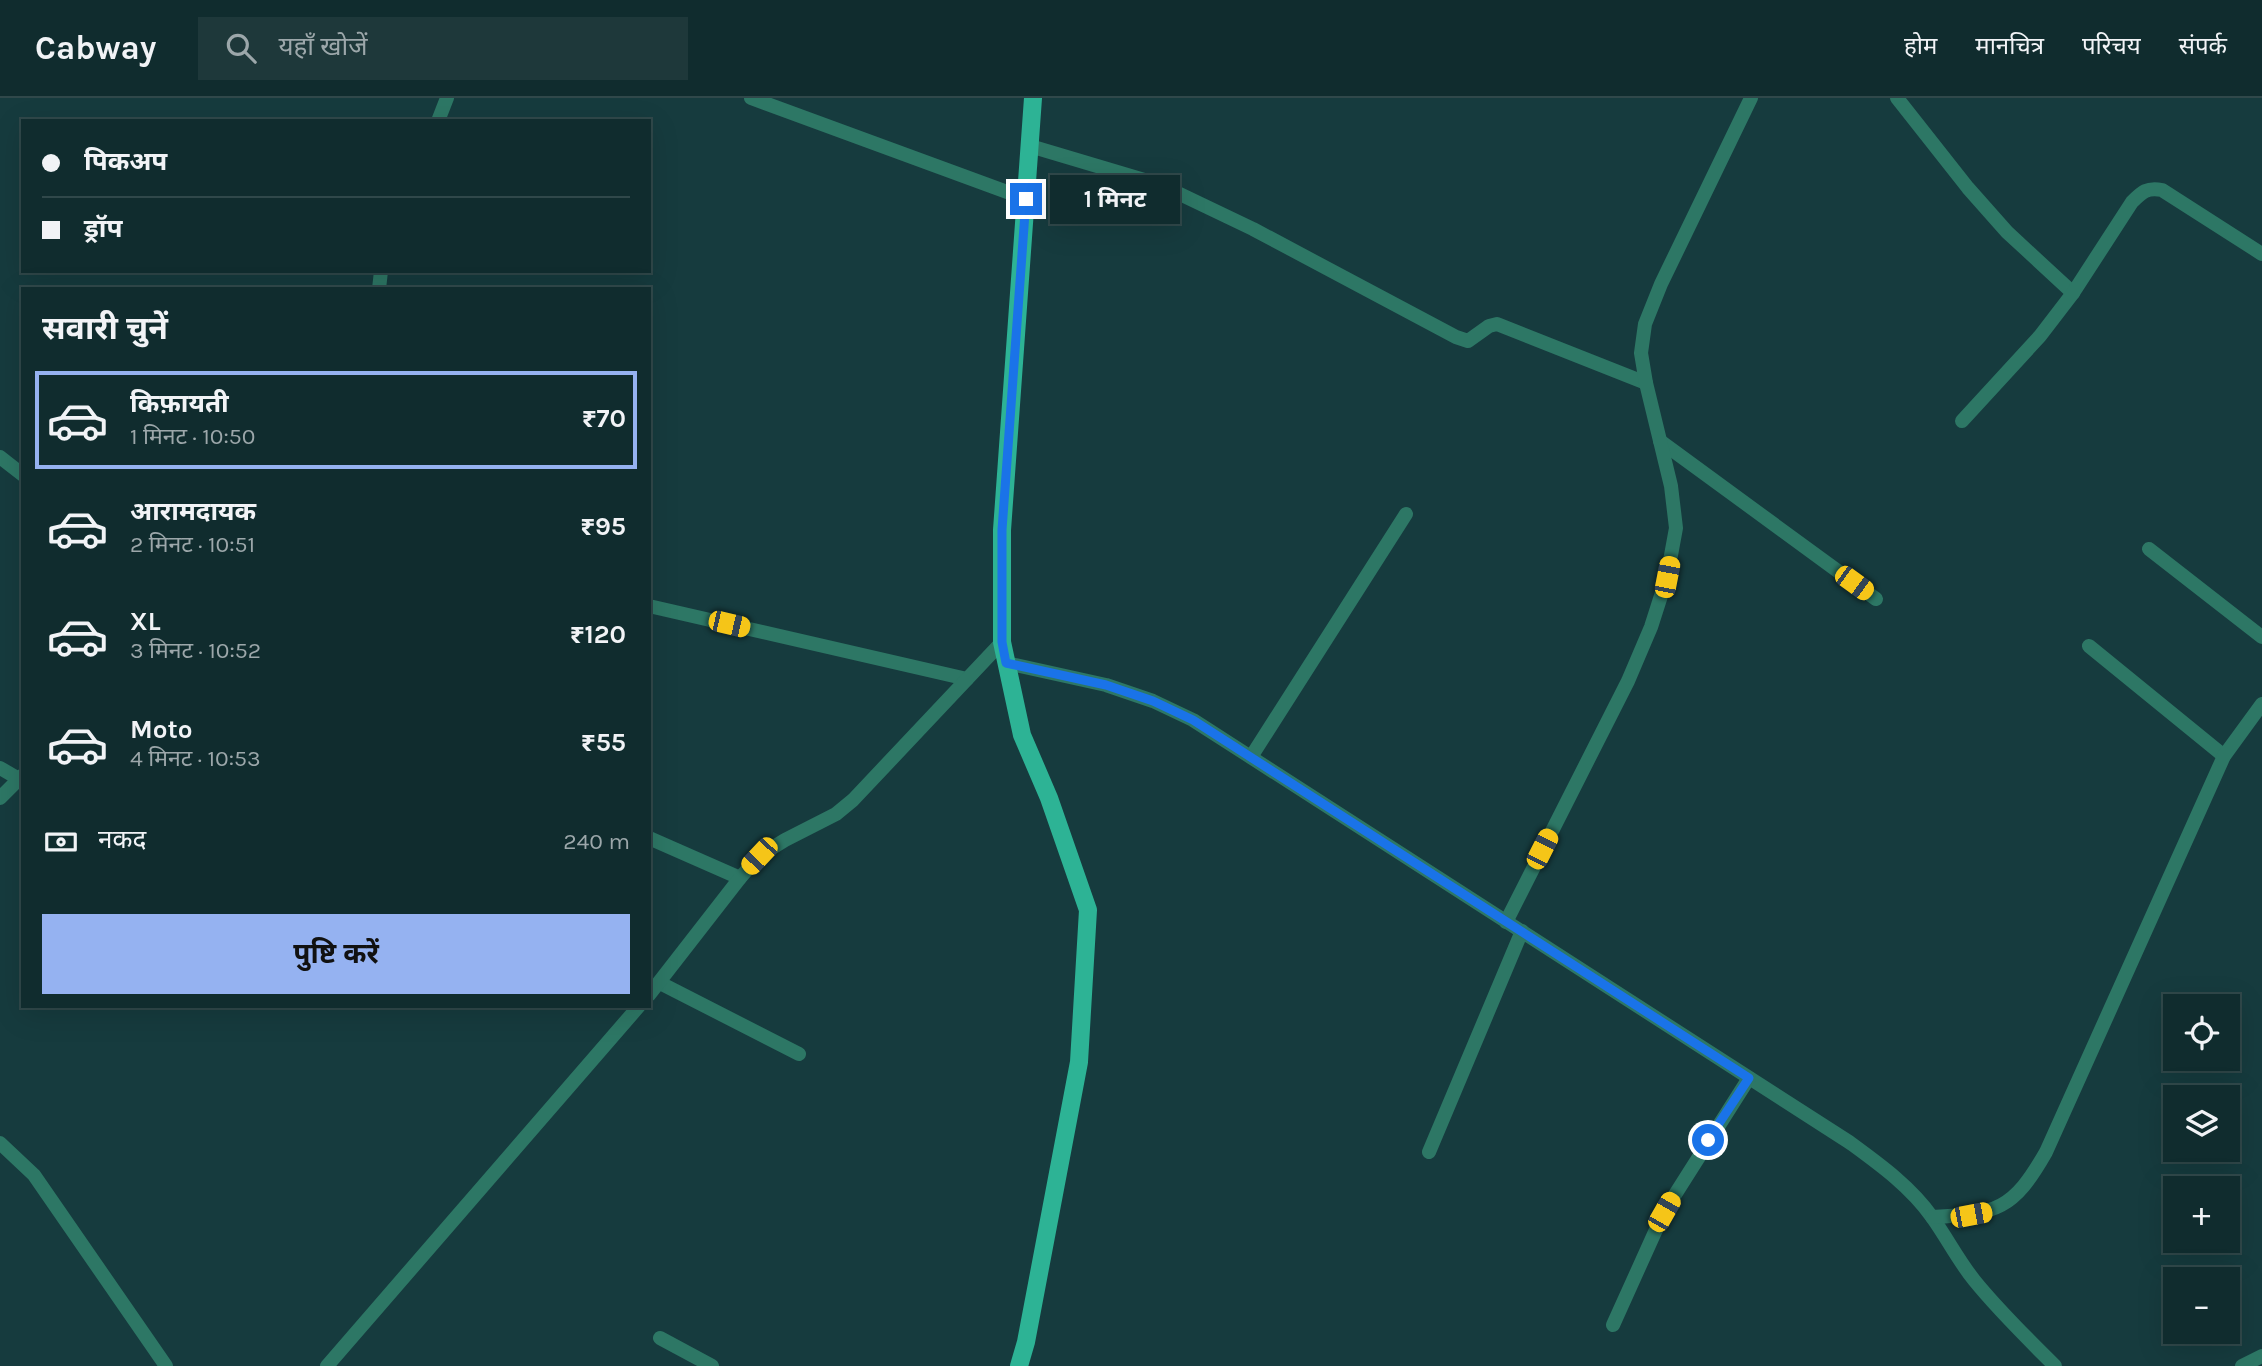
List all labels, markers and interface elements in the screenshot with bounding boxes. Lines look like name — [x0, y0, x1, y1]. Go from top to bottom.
search box — [198, 17, 688, 80]
text: Cabway — [35, 29, 156, 67]
icon: search — [222, 29, 260, 67]
text: यहाँ खोजें — [278, 31, 368, 62]
text: होम — [1904, 32, 1937, 60]
text: मानचित्र — [1975, 32, 2044, 60]
text: परिचय — [2082, 32, 2141, 60]
text: संपर्क — [2179, 32, 2227, 60]
text: पिकअप — [84, 146, 167, 177]
callout: 1 मिनट — [1050, 174, 1180, 224]
route end — [1010, 183, 1042, 215]
text: 1 मिनट — [1084, 186, 1146, 213]
text: ड्रॉप — [84, 213, 122, 244]
text: सवारी चुनें — [42, 310, 168, 347]
text: किफ़ायती — [130, 388, 229, 419]
icon: car — [46, 389, 109, 452]
text: ₹70 — [582, 403, 626, 434]
text: 1 मिनट · 10:50 — [130, 423, 255, 450]
text: आरामदायक — [130, 496, 256, 527]
icon: car — [46, 497, 109, 560]
text: ₹95 — [580, 511, 626, 542]
text: 2 मिनट · 10:51 — [130, 531, 255, 558]
car — [1653, 554, 1682, 600]
car — [1831, 562, 1878, 604]
icon: car — [46, 605, 109, 668]
text: XL — [130, 606, 161, 637]
car — [707, 609, 752, 639]
text: ₹120 — [570, 619, 626, 650]
text: 3 मिनट · 10:52 — [130, 637, 261, 664]
icon: car — [46, 713, 109, 776]
text: Moto — [130, 714, 192, 745]
text: ₹55 — [581, 727, 626, 758]
text: 4 मिनट · 10:53 — [130, 745, 261, 772]
icon: cash — [42, 823, 80, 861]
text: नकद — [98, 824, 146, 855]
car — [1524, 826, 1561, 872]
text: 240 m — [563, 828, 630, 855]
car — [737, 833, 782, 879]
button: पुष्टि करें — [42, 914, 630, 994]
map controls — [2163, 994, 2240, 1344]
button: locate — [2163, 994, 2240, 1071]
button: layers — [2163, 1085, 2240, 1162]
route start — [1692, 1124, 1724, 1156]
button: + — [2163, 1176, 2240, 1253]
car — [1645, 1189, 1684, 1235]
car — [1949, 1201, 1994, 1229]
button: − — [2163, 1267, 2240, 1344]

